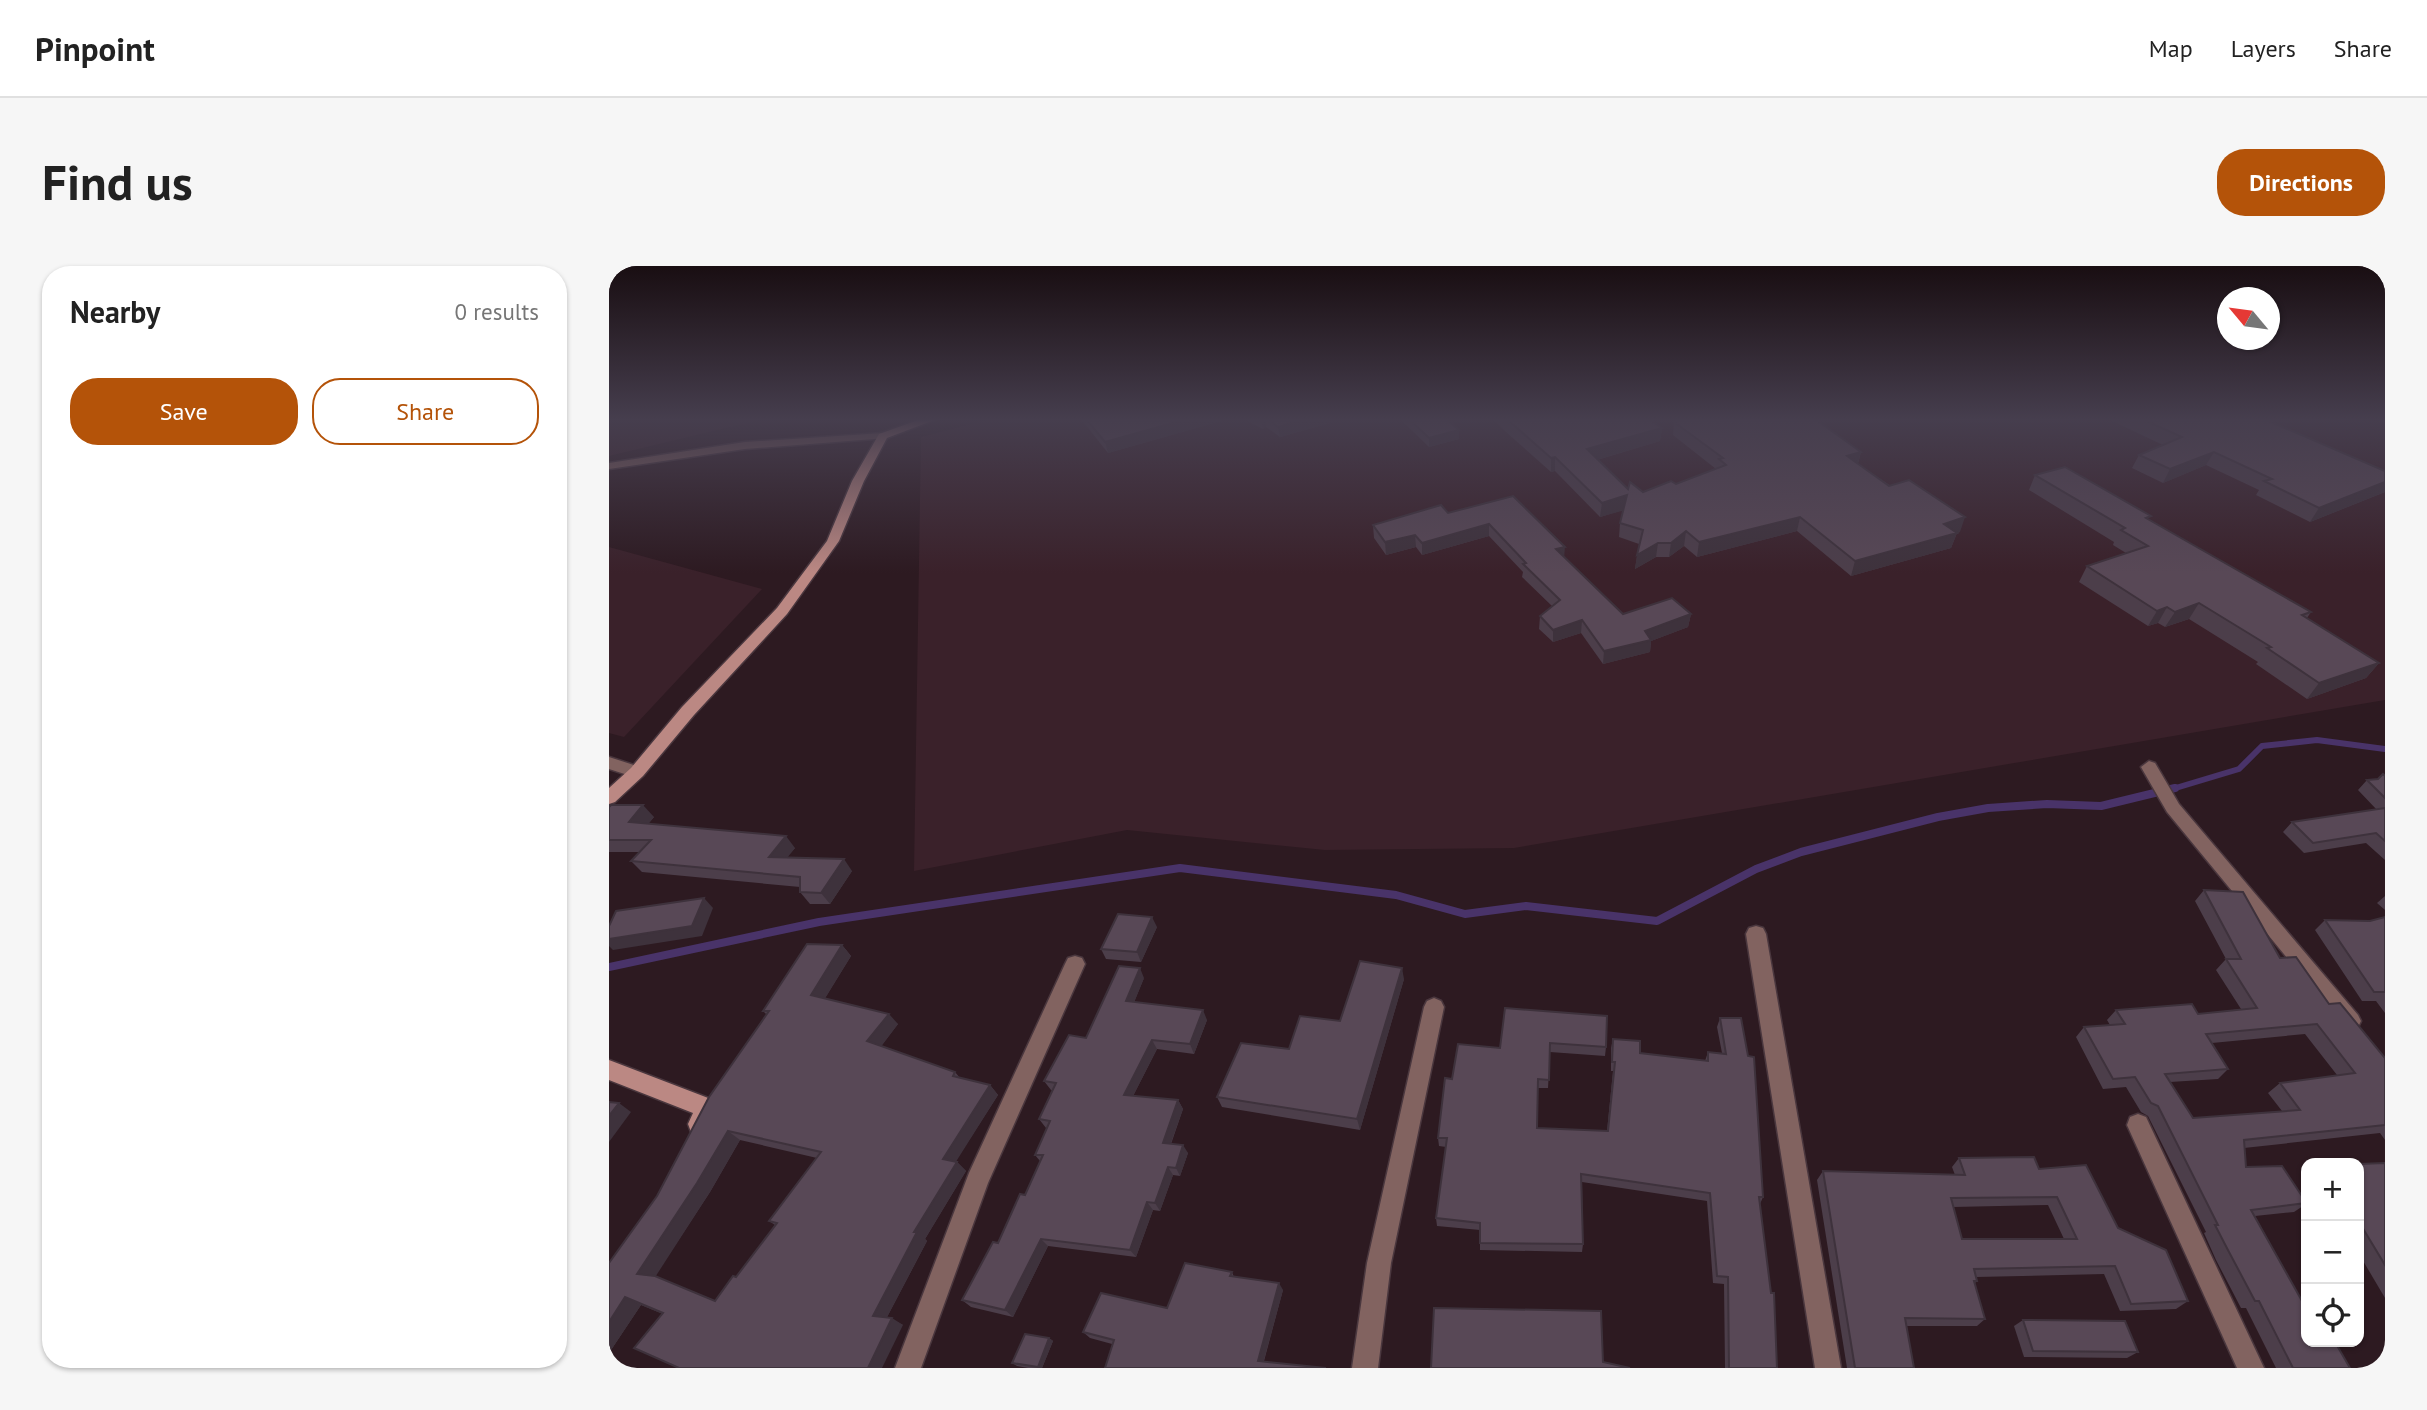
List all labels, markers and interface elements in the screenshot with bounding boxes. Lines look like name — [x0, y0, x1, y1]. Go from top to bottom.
text: Pinpoint — [35, 27, 155, 70]
text: Map — [2149, 33, 2193, 64]
text: Layers — [2231, 33, 2296, 64]
text: Share — [2334, 33, 2392, 64]
button: Directions — [2217, 149, 2385, 216]
text: Find us — [42, 150, 193, 214]
north arrow — [2217, 287, 2280, 350]
text: Nearby — [70, 292, 160, 331]
text: 0 results — [455, 297, 539, 326]
button: Save — [70, 378, 298, 445]
button: Share — [312, 378, 539, 445]
map controls — [2301, 1158, 2364, 1347]
button: + — [2301, 1158, 2364, 1221]
button: − — [2301, 1221, 2364, 1284]
button: locate — [2301, 1284, 2364, 1347]

